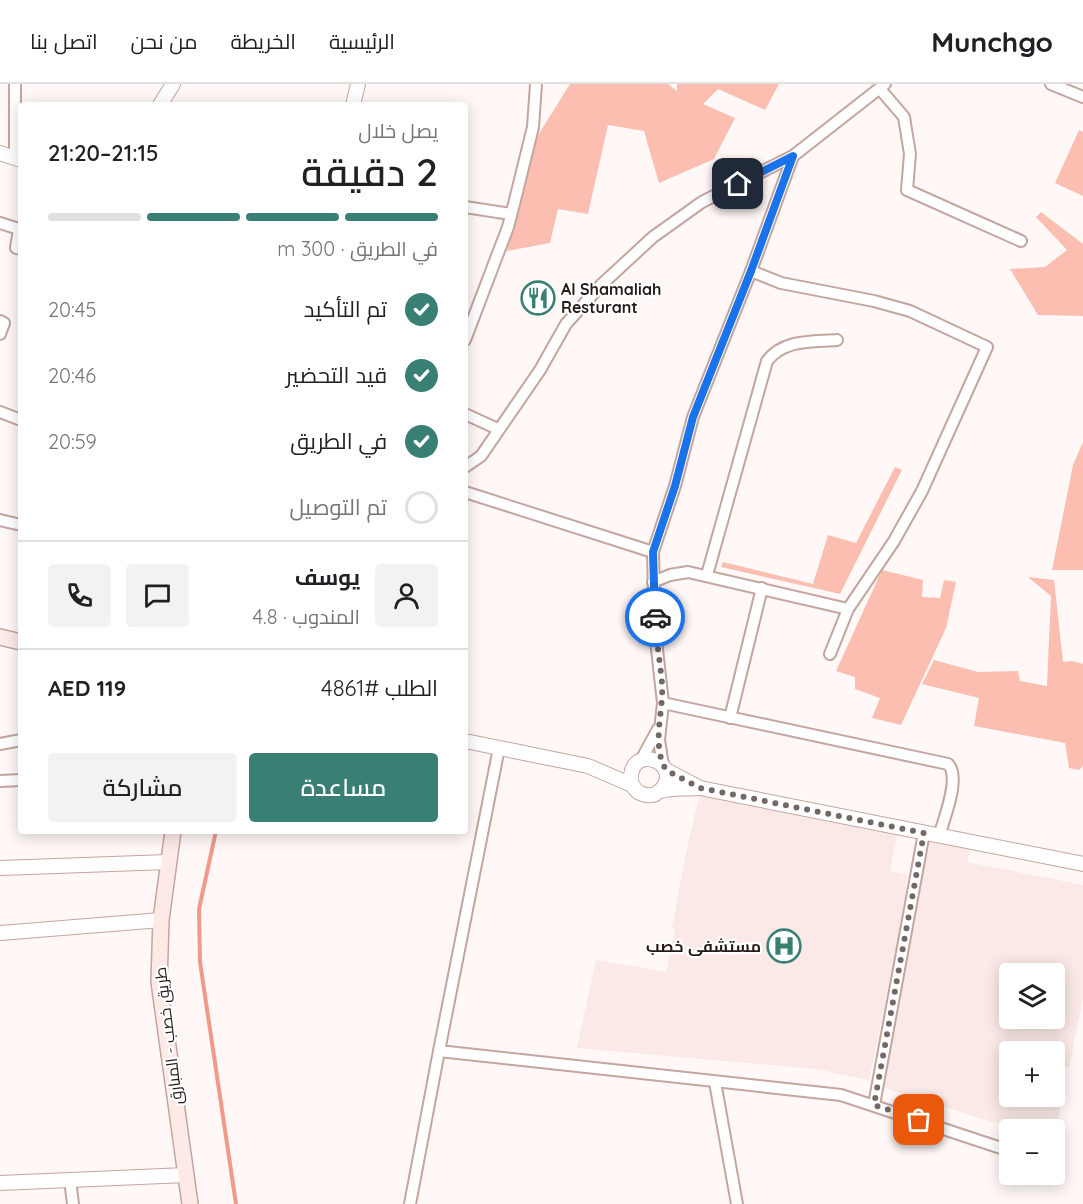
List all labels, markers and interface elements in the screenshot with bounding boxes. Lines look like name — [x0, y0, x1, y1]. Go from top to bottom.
text: Munchgo — [931, 24, 1053, 59]
text: اتصل بنا — [30, 28, 98, 54]
text: من نحن — [131, 28, 197, 54]
text: الخريطة — [230, 28, 296, 54]
text: الرئيسية — [329, 28, 395, 54]
text: يصل خلال — [358, 118, 438, 143]
text: 21:15–21:20 — [48, 139, 158, 167]
text: 2 دقيقة — [301, 147, 438, 196]
pin — [712, 158, 763, 209]
icon: home — [721, 167, 754, 200]
text: في الطريق · 300 m — [277, 236, 438, 261]
place label: Al Shamaliah Resturant — [561, 279, 661, 317]
restaurant icon: Al Shamaliah Resturant — [520, 280, 556, 316]
icon: check — [405, 293, 438, 326]
text: تم التأكيد — [304, 295, 387, 323]
text: 20:45 — [48, 297, 96, 322]
icon: check — [405, 359, 438, 392]
text: قيد التحضير — [286, 361, 387, 389]
text: 20:46 — [48, 363, 96, 388]
icon: check — [405, 425, 438, 458]
text: في الطريق — [290, 427, 387, 455]
text: 20:59 — [48, 429, 97, 454]
text: تم التوصيل — [290, 493, 387, 521]
text: يوسف — [295, 563, 360, 591]
button: phone — [48, 564, 111, 627]
button: chat — [126, 564, 189, 627]
button: person — [375, 564, 438, 627]
courier — [625, 587, 685, 647]
icon: car — [639, 601, 672, 634]
text: المندوب · 4.8 — [253, 604, 360, 629]
text: AED 119 — [48, 674, 126, 702]
text: الطلب #4861 — [321, 674, 438, 702]
button: مشاركة — [48, 753, 237, 822]
button: مساعدة — [249, 753, 438, 822]
hospital icon: مستشفى خصب — [766, 928, 802, 964]
place label: مستشفى خصب — [646, 936, 761, 956]
map controls — [999, 963, 1065, 1185]
button: layers — [999, 963, 1065, 1029]
street label: طريق خصب - المبارق — [150, 966, 187, 1106]
button: + — [999, 1041, 1065, 1107]
pin — [893, 1094, 944, 1145]
icon: bag — [902, 1103, 935, 1136]
button: − — [999, 1119, 1065, 1185]

